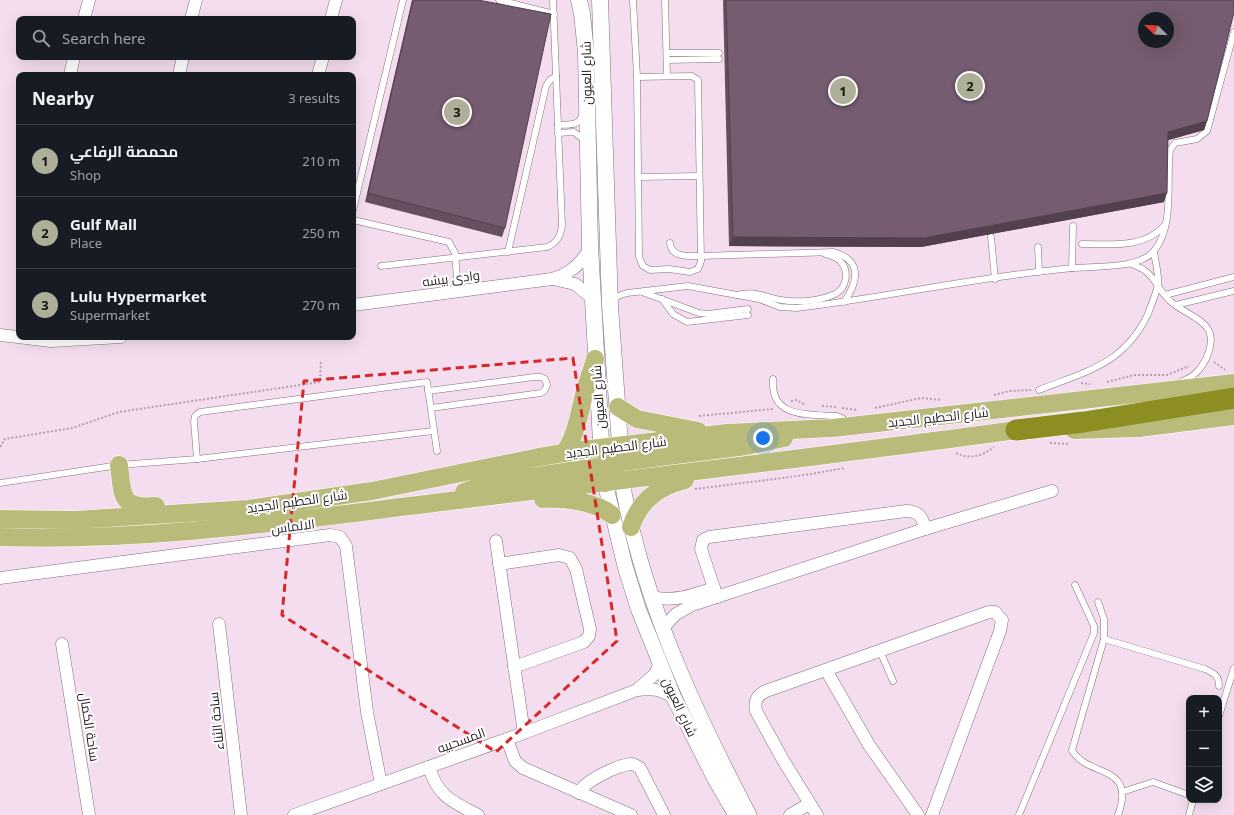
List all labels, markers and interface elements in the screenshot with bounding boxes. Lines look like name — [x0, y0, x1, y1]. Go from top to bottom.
north arrow — [1138, 12, 1174, 48]
search box — [16, 16, 356, 60]
icon: search — [30, 27, 52, 49]
text: Search here — [62, 28, 145, 48]
street label: شارع العيون — [576, 41, 596, 105]
pin: 2 — [957, 71, 983, 101]
pin: 1 — [830, 76, 856, 106]
text: Nearby — [32, 87, 94, 110]
text: 3 results — [288, 89, 340, 107]
pin: 3 — [444, 97, 470, 127]
text: محمصة الرفاعي — [70, 141, 178, 161]
text: 1 — [41, 152, 49, 170]
text: 210 m — [302, 152, 340, 170]
text: Shop — [70, 166, 101, 184]
text: Gulf Mall — [70, 214, 137, 234]
text: 2 — [41, 224, 49, 242]
text: 250 m — [302, 224, 340, 242]
text: Place — [70, 234, 102, 252]
street label: وادى بيشه — [421, 266, 481, 290]
text: Lulu Hypermarket — [70, 286, 207, 306]
text: 3 — [41, 296, 49, 314]
text: 270 m — [302, 296, 340, 314]
text: Supermarket — [70, 306, 150, 324]
street label: شارع العيون — [587, 364, 609, 430]
street label: شارع الحطيم الجديد — [887, 403, 989, 432]
your location — [753, 428, 773, 448]
street label: شارع الحطيم الجديد — [565, 432, 667, 463]
street label: شارع الحطيم الجديد — [246, 485, 349, 518]
street label: الالماس — [270, 514, 316, 538]
street label: شارع العيون — [658, 674, 702, 740]
street label: ساحة الكمال — [76, 691, 104, 763]
street label: ساحة الثناء — [204, 691, 228, 751]
map controls — [1186, 695, 1222, 803]
button: + — [1186, 695, 1222, 731]
street label: المسحبيه — [434, 723, 488, 757]
button: − — [1186, 731, 1222, 767]
button: layers — [1186, 767, 1222, 803]

